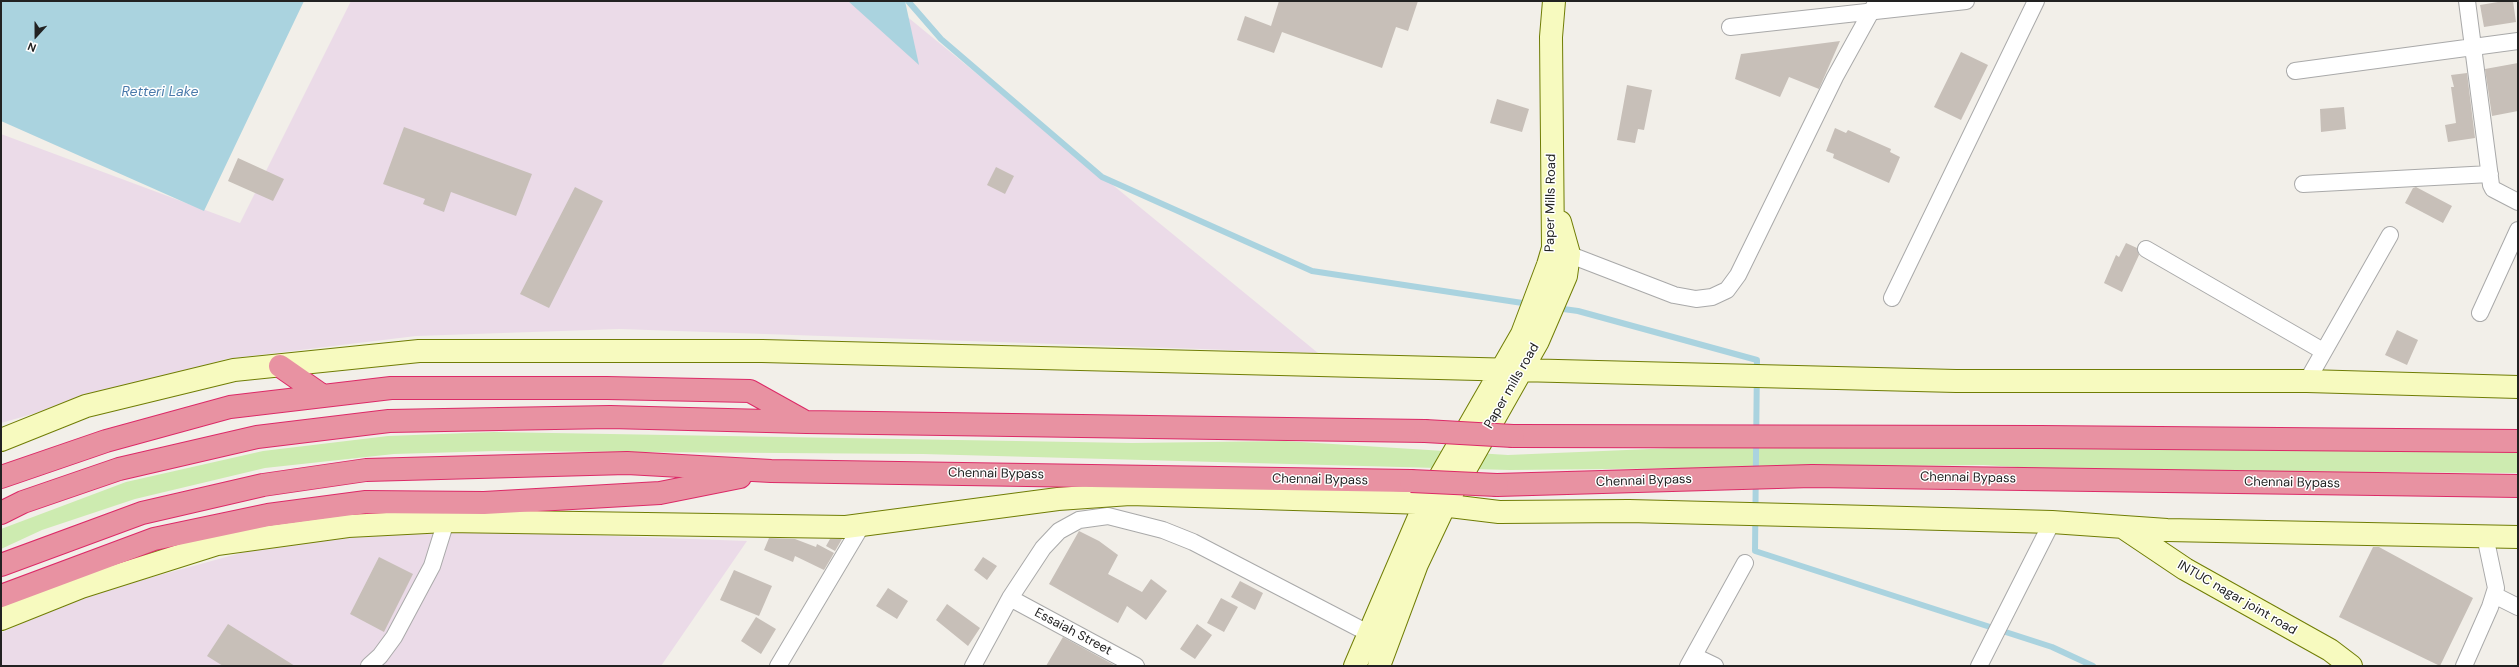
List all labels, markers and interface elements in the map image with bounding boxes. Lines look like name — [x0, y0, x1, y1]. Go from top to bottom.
north arrow — [16, 16, 56, 56]
text: N — [25, 39, 38, 55]
water label: Retteri Lake — [121, 84, 199, 100]
street label: Paper Mills Road — [1542, 154, 1560, 252]
street label: Paper mills road — [1481, 340, 1543, 432]
street label: Chennai Bypass — [948, 465, 1044, 483]
street label: Chennai Bypass — [1920, 469, 2016, 487]
street label: Chennai Bypass — [1272, 471, 1368, 489]
street label: Chennai Bypass — [1596, 472, 1692, 490]
street label: Chennai Bypass — [2244, 474, 2340, 492]
street label: INTUC nagar joint road — [2175, 557, 2299, 639]
street label: Essaiah Street — [1032, 605, 1114, 659]

